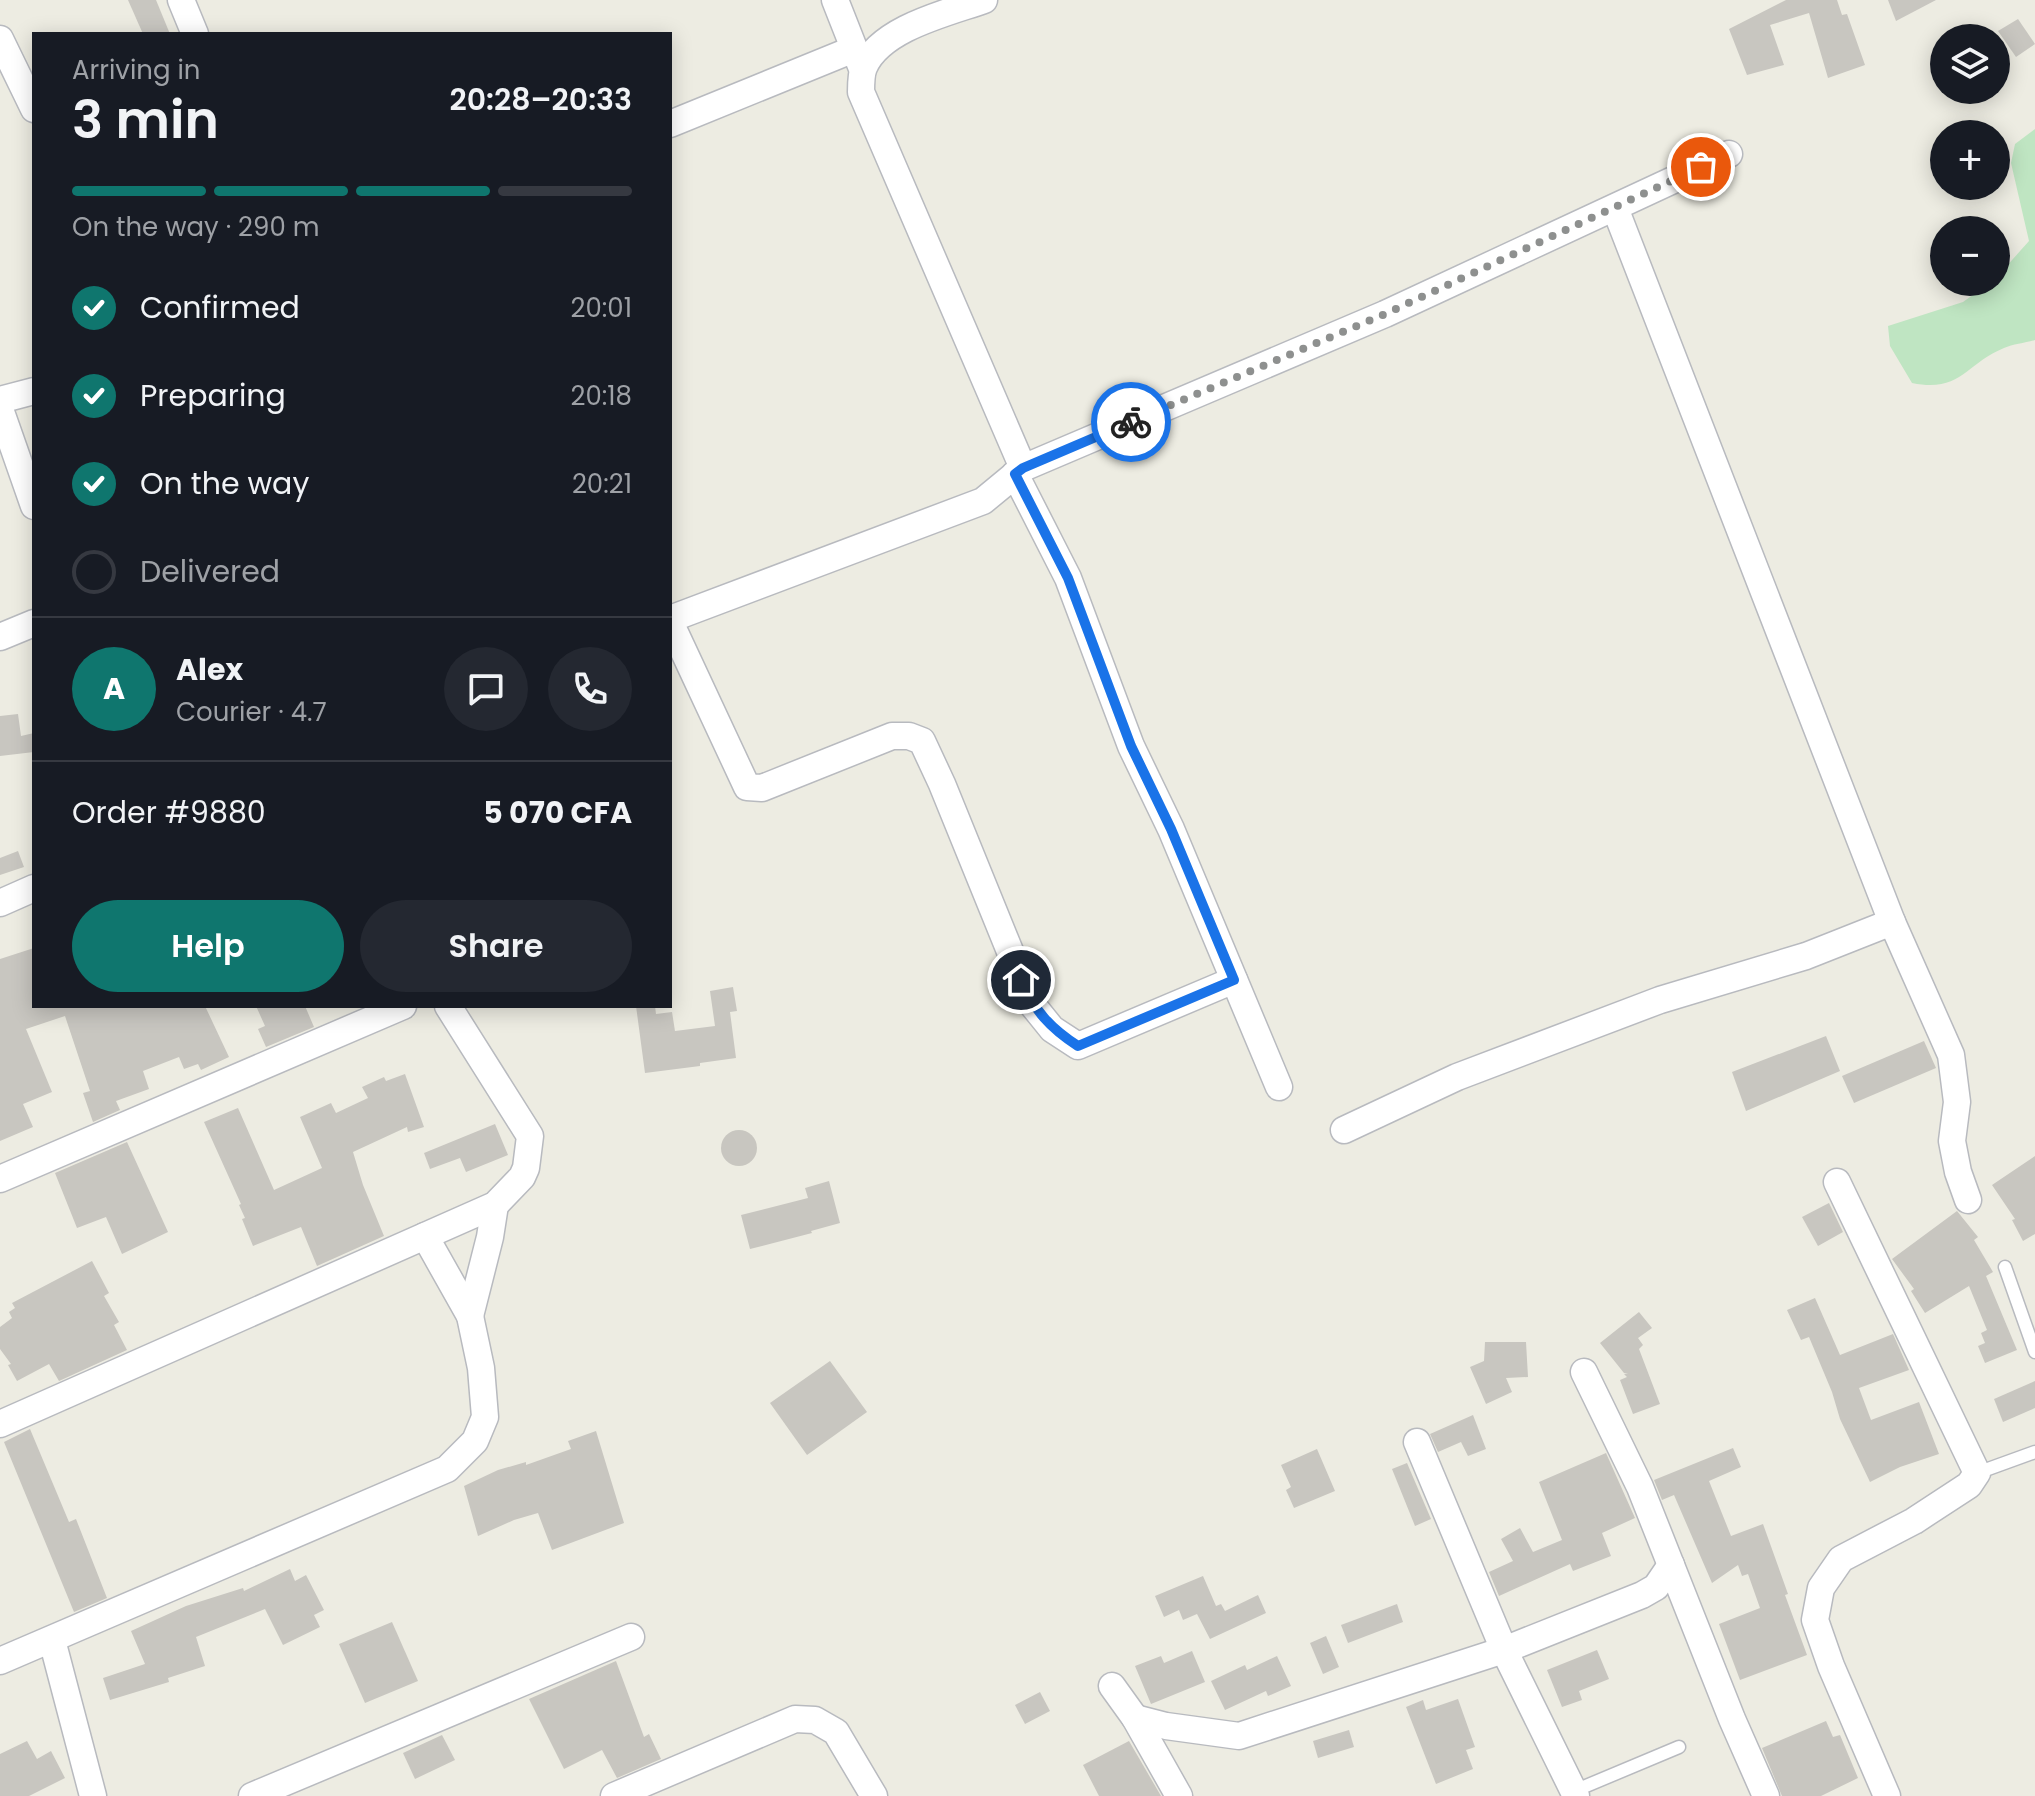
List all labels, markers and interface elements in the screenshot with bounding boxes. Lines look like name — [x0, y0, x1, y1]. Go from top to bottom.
map controls — [1930, 24, 2010, 296]
button: layers — [1930, 24, 2010, 104]
text: Arriving in — [72, 52, 201, 88]
text: 20:28–20:33 — [450, 78, 632, 121]
text: 3 min — [72, 83, 219, 156]
button: + — [1930, 120, 2010, 200]
pin — [1667, 133, 1735, 201]
icon: bag — [1679, 145, 1723, 189]
text: On the way · 290 m — [72, 209, 320, 245]
button: − — [1930, 216, 2010, 296]
icon: check — [72, 286, 116, 330]
text: Confirmed — [140, 286, 300, 329]
text: 20:01 — [571, 290, 632, 326]
icon: check — [72, 374, 116, 418]
text: Preparing — [140, 374, 286, 417]
text: 20:18 — [570, 378, 632, 414]
courier — [1091, 382, 1171, 462]
icon: bike — [1109, 400, 1153, 444]
icon: check — [72, 462, 116, 506]
text: On the way — [140, 462, 309, 505]
text: 20:21 — [572, 466, 632, 502]
text: Delivered — [140, 550, 280, 593]
button: chat — [444, 647, 528, 731]
button: phone — [548, 647, 632, 731]
text: Alex — [176, 648, 243, 691]
text: A — [103, 667, 125, 710]
text: Courier · 4.7 — [176, 694, 327, 730]
text: Order #9880 — [72, 791, 266, 834]
text: 5 070 CFA — [483, 791, 632, 834]
button: Help — [72, 900, 344, 992]
button: Share — [360, 900, 632, 992]
pin — [987, 946, 1055, 1014]
icon: home — [999, 958, 1043, 1002]

